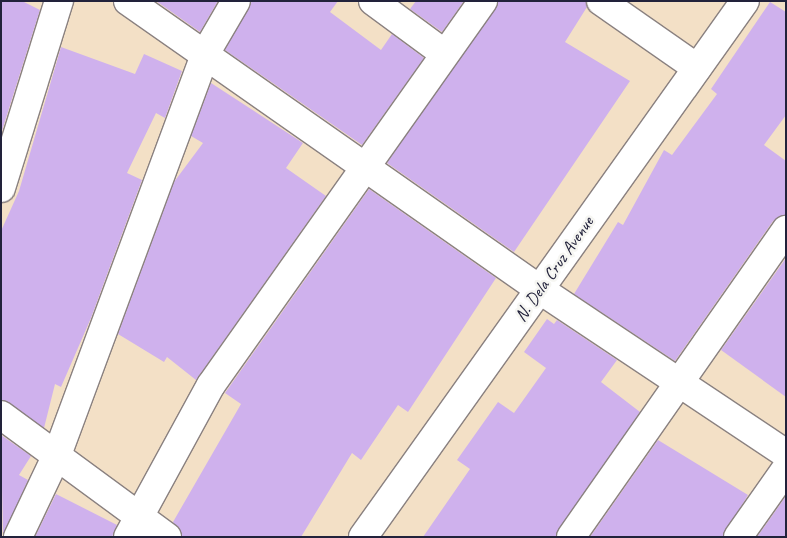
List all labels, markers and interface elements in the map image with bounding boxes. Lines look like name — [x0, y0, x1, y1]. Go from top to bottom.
street label: N. Dela Cruz Avenue — [510, 212, 598, 326]

